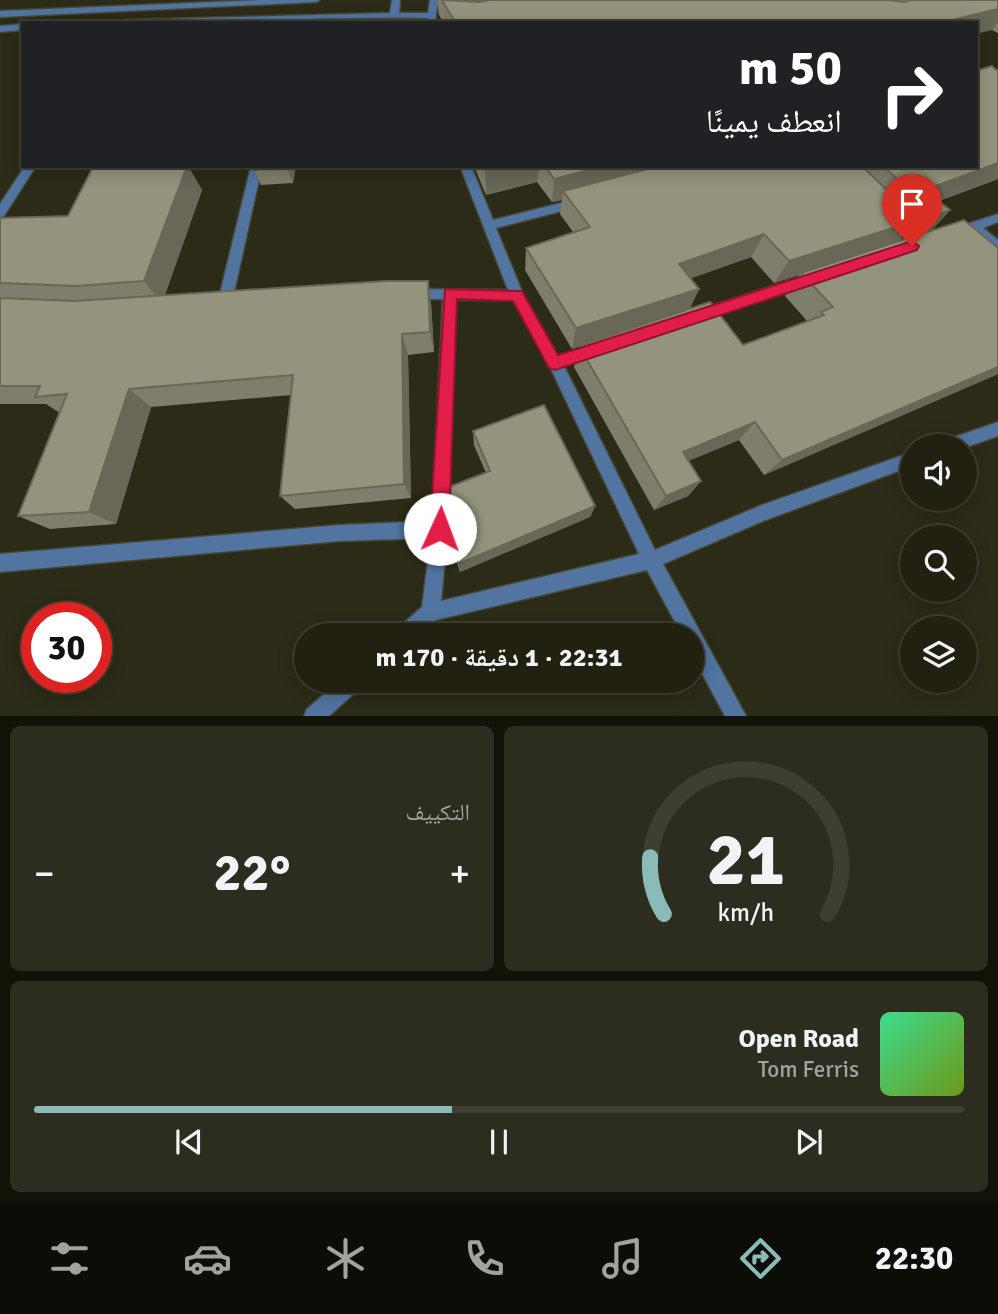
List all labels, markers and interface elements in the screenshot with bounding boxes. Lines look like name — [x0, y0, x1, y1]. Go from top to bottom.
text: 50 m — [739, 38, 842, 98]
icon: right — [866, 49, 957, 140]
text: انعطف يمينًا — [706, 102, 842, 141]
pin — [882, 174, 942, 246]
icon: arrive — [893, 185, 931, 223]
map controls — [900, 434, 977, 693]
button: sound — [900, 434, 977, 511]
position arrow — [403, 492, 477, 566]
button: search — [900, 525, 977, 602]
speed limit sign: 30 — [21, 602, 112, 693]
button: layers — [900, 616, 977, 693]
text: 22:31 · 1 دقيقة · 170 m — [375, 642, 623, 674]
text: التكييف — [405, 798, 470, 827]
text: 21 — [707, 817, 785, 906]
text: 22° — [214, 841, 290, 905]
text: − — [34, 850, 55, 897]
text: + — [449, 850, 470, 897]
text: km/h — [718, 897, 774, 928]
text: Open Road — [738, 1023, 859, 1055]
text: Tom Ferris — [758, 1055, 859, 1084]
icon: previous — [170, 1123, 208, 1161]
icon: pause — [480, 1123, 518, 1161]
icon: next — [790, 1123, 828, 1161]
icon: filters — [45, 1234, 94, 1283]
icon: car — [183, 1234, 232, 1283]
icon: climate — [321, 1234, 370, 1283]
icon: phone — [460, 1234, 509, 1283]
icon: music — [598, 1234, 647, 1283]
icon: directions — [736, 1234, 785, 1283]
text: 22:30 — [875, 1239, 953, 1278]

